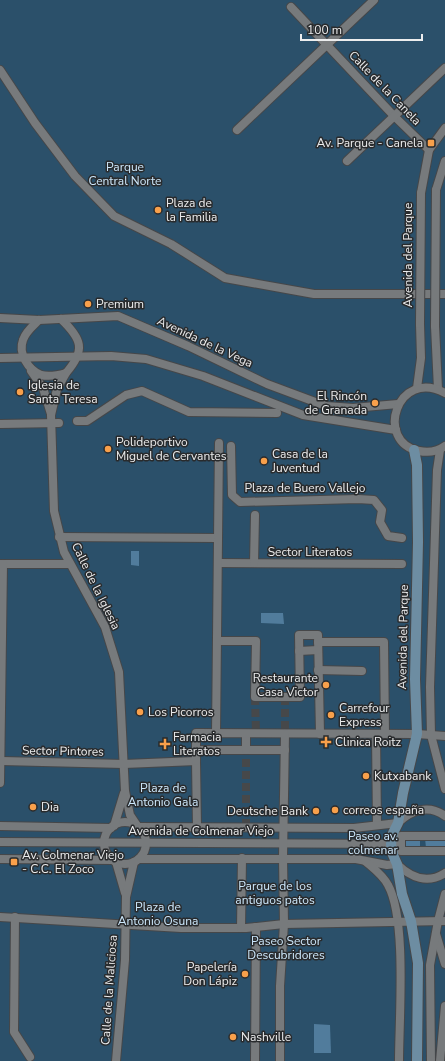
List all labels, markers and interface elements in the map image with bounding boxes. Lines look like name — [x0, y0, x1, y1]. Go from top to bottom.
scale bar — [301, 16, 422, 42]
text: 100 m — [307, 22, 342, 38]
street label: Calle de la Canela — [345, 47, 425, 129]
place label: Av. Parque - Canela — [317, 135, 423, 151]
marker: Av. Parque - Canela — [426, 138, 436, 148]
park label: Parque Central Norte — [89, 159, 161, 189]
place label: Plaza de la Familia — [166, 195, 217, 225]
street label: Avenida del Parque — [400, 203, 416, 307]
marker: Plaza de la Familia — [153, 205, 163, 215]
place label: Premium — [96, 296, 144, 312]
marker: Premium — [83, 299, 93, 309]
street label: Avenida de la Vega — [155, 313, 255, 371]
place label: Iglesia de Santa Teresa — [28, 377, 98, 407]
marker: Iglesia de Santa Teresa — [15, 387, 25, 397]
place label: El Rincón de Granada — [305, 388, 367, 418]
marker: El Rincón de Granada — [370, 398, 380, 408]
place label: Polideportivo Miguel de Cervantes — [116, 434, 227, 464]
marker: Polideportivo Miguel de Cervantes — [103, 444, 113, 454]
place label: Casa de la Juventud — [271, 446, 328, 476]
marker: Casa de la Juventud — [259, 456, 269, 466]
street label: Plaza de Buero Vallejo — [245, 480, 366, 496]
street label: Calle de la Iglesia — [68, 540, 124, 632]
street label: Sector Literatos — [268, 544, 352, 560]
street label: Avenida del Parque — [394, 584, 412, 690]
place label: Restaurante Casa Victor — [253, 670, 319, 700]
marker: Restaurante Casa Victor — [321, 680, 331, 690]
place label: Carrefour Express — [339, 700, 390, 730]
place label: Los Picorros — [148, 704, 214, 720]
marker: Los Picorros — [135, 707, 145, 717]
marker: Carrefour Express — [326, 710, 336, 720]
place label: Farmacia Literatos — [173, 729, 221, 759]
place label: Clinica Roitz — [335, 734, 402, 750]
marker: Clinica Roitz — [320, 736, 332, 748]
marker: Farmacia Literatos — [160, 739, 170, 749]
street label: Sector Pintores — [22, 742, 104, 760]
place label: Kutxabank — [374, 768, 432, 784]
marker: Kutxabank — [361, 771, 371, 781]
park label: Plaza de Antonio Gala — [128, 780, 198, 810]
place label: Dia — [41, 799, 59, 815]
marker: Dia — [28, 802, 38, 812]
place label: correos españa — [343, 802, 424, 818]
place label: Deutsche Bank — [227, 803, 309, 819]
marker: correos españa — [330, 805, 340, 815]
marker: Deutsche Bank — [311, 806, 321, 816]
street label: Avenida de Colmenar Viejo — [128, 823, 274, 839]
park label: Paseo av. colmenar — [348, 828, 399, 858]
place label: Av. Colmenar Viejo - C.C. El Zoco — [22, 847, 124, 877]
marker: Av. Colmenar Viejo - C.C. El Zoco — [9, 857, 19, 867]
park label: Parque de los antiguos patos — [235, 878, 315, 908]
park label: Plaza de Antonio Osuna — [118, 899, 198, 929]
park label: Paseo Sector Descubridores — [247, 933, 325, 963]
street label: Calle de la Maliciosa — [97, 934, 121, 1046]
place label: Papelería Don Lápiz — [183, 959, 237, 989]
marker: Papelería Don Lápiz — [240, 969, 250, 979]
place label: Nashville — [241, 1029, 291, 1045]
marker: Nashville — [228, 1032, 238, 1042]

